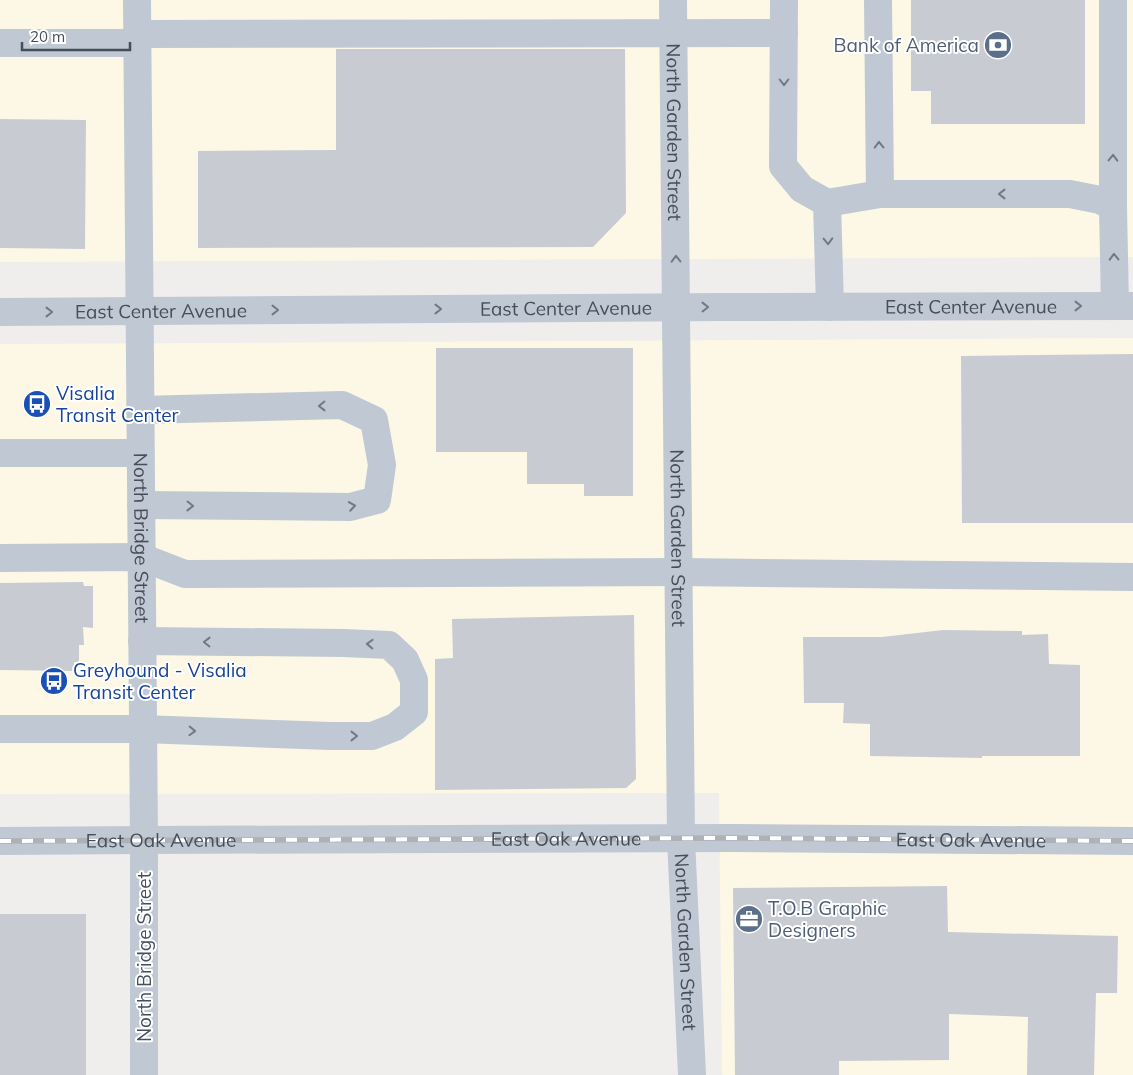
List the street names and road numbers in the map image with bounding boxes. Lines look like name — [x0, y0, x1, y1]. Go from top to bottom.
street label: North Garden Street — [661, 43, 687, 221]
street label: East Center Avenue — [885, 294, 1057, 319]
street label: East Center Avenue — [480, 295, 652, 321]
street label: East Center Avenue — [75, 298, 247, 323]
street label: North Garden Street — [665, 449, 691, 627]
street label: North Bridge Street — [129, 453, 154, 624]
street label: East Oak Avenue — [491, 826, 641, 851]
street label: East Oak Avenue — [896, 827, 1046, 852]
street label: East Oak Avenue — [86, 828, 236, 852]
street label: North Garden Street — [670, 853, 702, 1032]
street label: North Bridge Street — [132, 872, 156, 1042]

